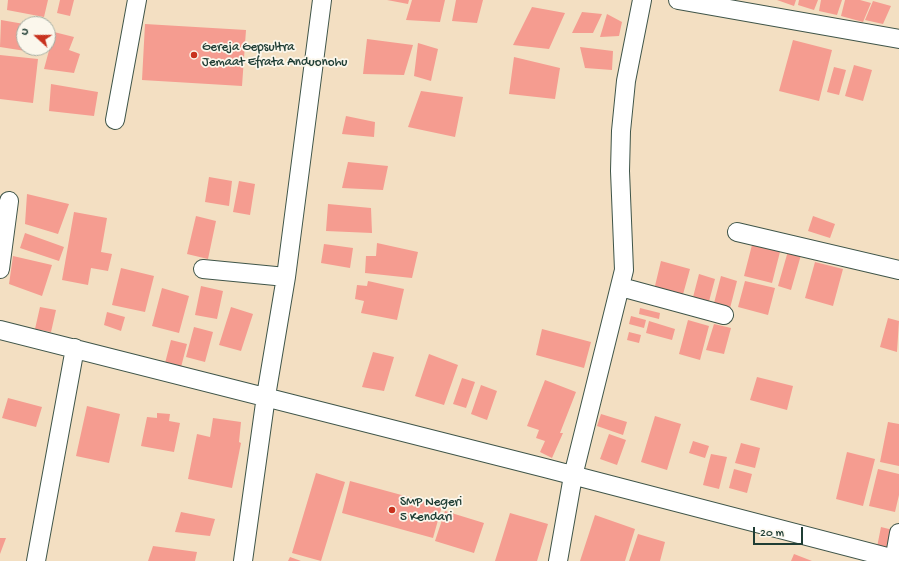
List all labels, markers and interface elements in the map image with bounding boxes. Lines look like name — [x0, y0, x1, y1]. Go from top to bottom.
north arrow — [16, 16, 56, 56]
text: U — [19, 27, 32, 37]
place label: Gereja Gepsultra Jemaat Efrata Anduonohu — [202, 40, 347, 71]
marker: Gereja Gepsultra Jemaat Efrata Anduonohu — [189, 50, 199, 60]
place label: SMP Negeri 5 Kendari — [400, 495, 462, 526]
marker: SMP Negeri 5 Kendari — [387, 505, 397, 515]
scale bar — [755, 519, 805, 545]
text: 20 m — [760, 527, 784, 541]

